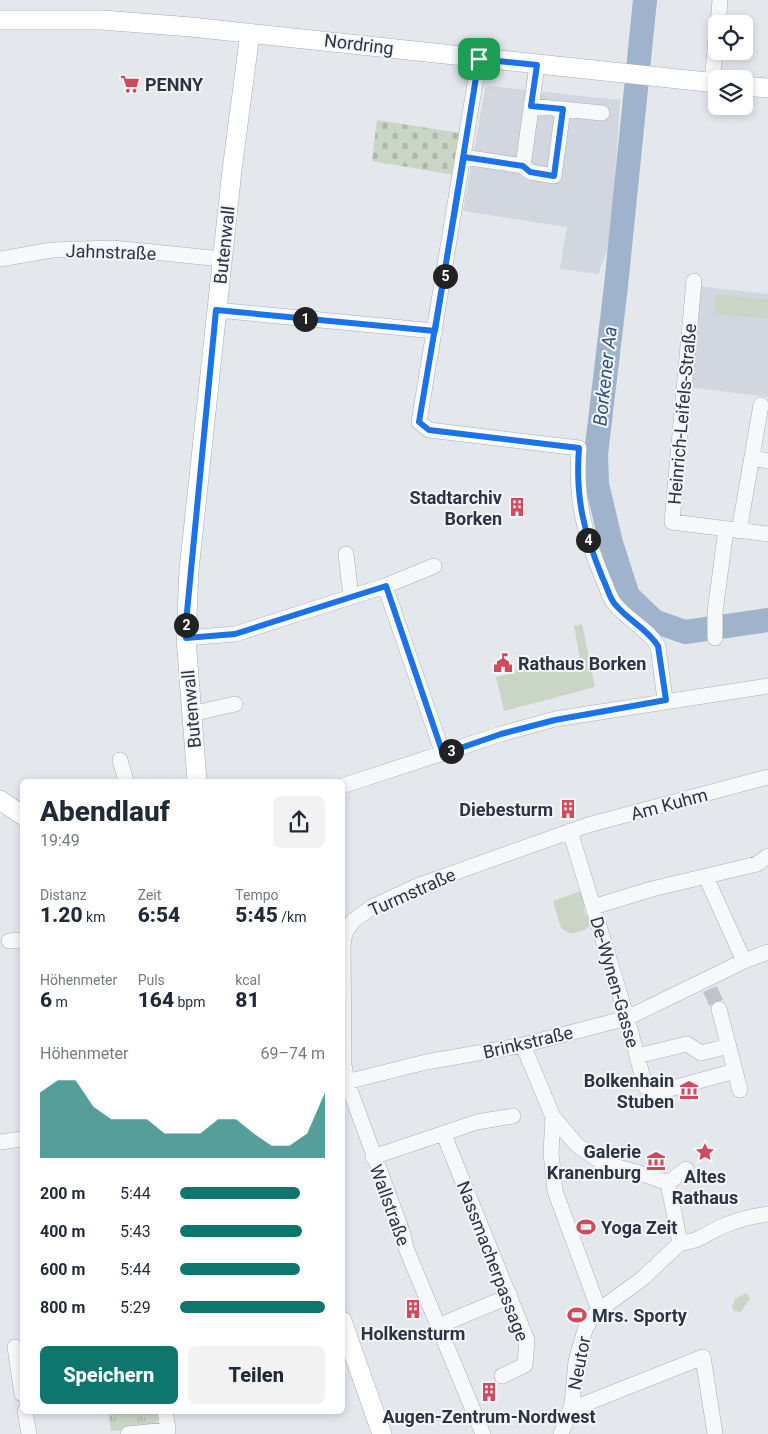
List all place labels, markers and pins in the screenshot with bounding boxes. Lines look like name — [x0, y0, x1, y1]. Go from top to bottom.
pin — [458, 38, 500, 80]
supermarket icon: PENNY — [119, 73, 141, 95]
place label: PENNY — [145, 74, 204, 95]
pin: 5 — [432, 264, 458, 288]
pin: 1 — [292, 306, 318, 332]
place label: Stadtarchiv Borken — [410, 487, 502, 529]
building icon: Stadtarchiv Borken — [506, 496, 528, 518]
pin: 4 — [576, 528, 600, 552]
pin: 2 — [174, 612, 198, 638]
public building icon: Rathaus Borken — [492, 652, 514, 674]
place label: Rathaus Borken — [518, 653, 646, 674]
pin: 3 — [438, 738, 464, 764]
building icon: Diebesturm — [557, 798, 579, 820]
place label: Diebesturm — [459, 799, 553, 820]
place label: Bolkenhain Stuben — [584, 1070, 674, 1112]
museum icon: Bolkenhain Stuben — [678, 1079, 700, 1101]
place label: Galerie Kranenburg — [547, 1141, 641, 1183]
place icon: Altes Rathaus — [694, 1141, 716, 1163]
museum icon: Galerie Kranenburg — [645, 1150, 667, 1172]
place label: Altes Rathaus — [672, 1166, 738, 1208]
sports icon: Yoga Zeit — [575, 1216, 597, 1238]
place label: Yoga Zeit — [601, 1217, 677, 1238]
building icon: Holkensturm — [402, 1298, 424, 1320]
sports icon: Mrs. Sporty — [566, 1304, 588, 1326]
place label: Mrs. Sporty — [592, 1305, 688, 1326]
place label: Holkensturm — [361, 1323, 465, 1344]
building icon: Augen-Zentrum-Nordwest — [478, 1381, 500, 1403]
place label: Augen-Zentrum-Nordwest — [383, 1406, 595, 1427]

